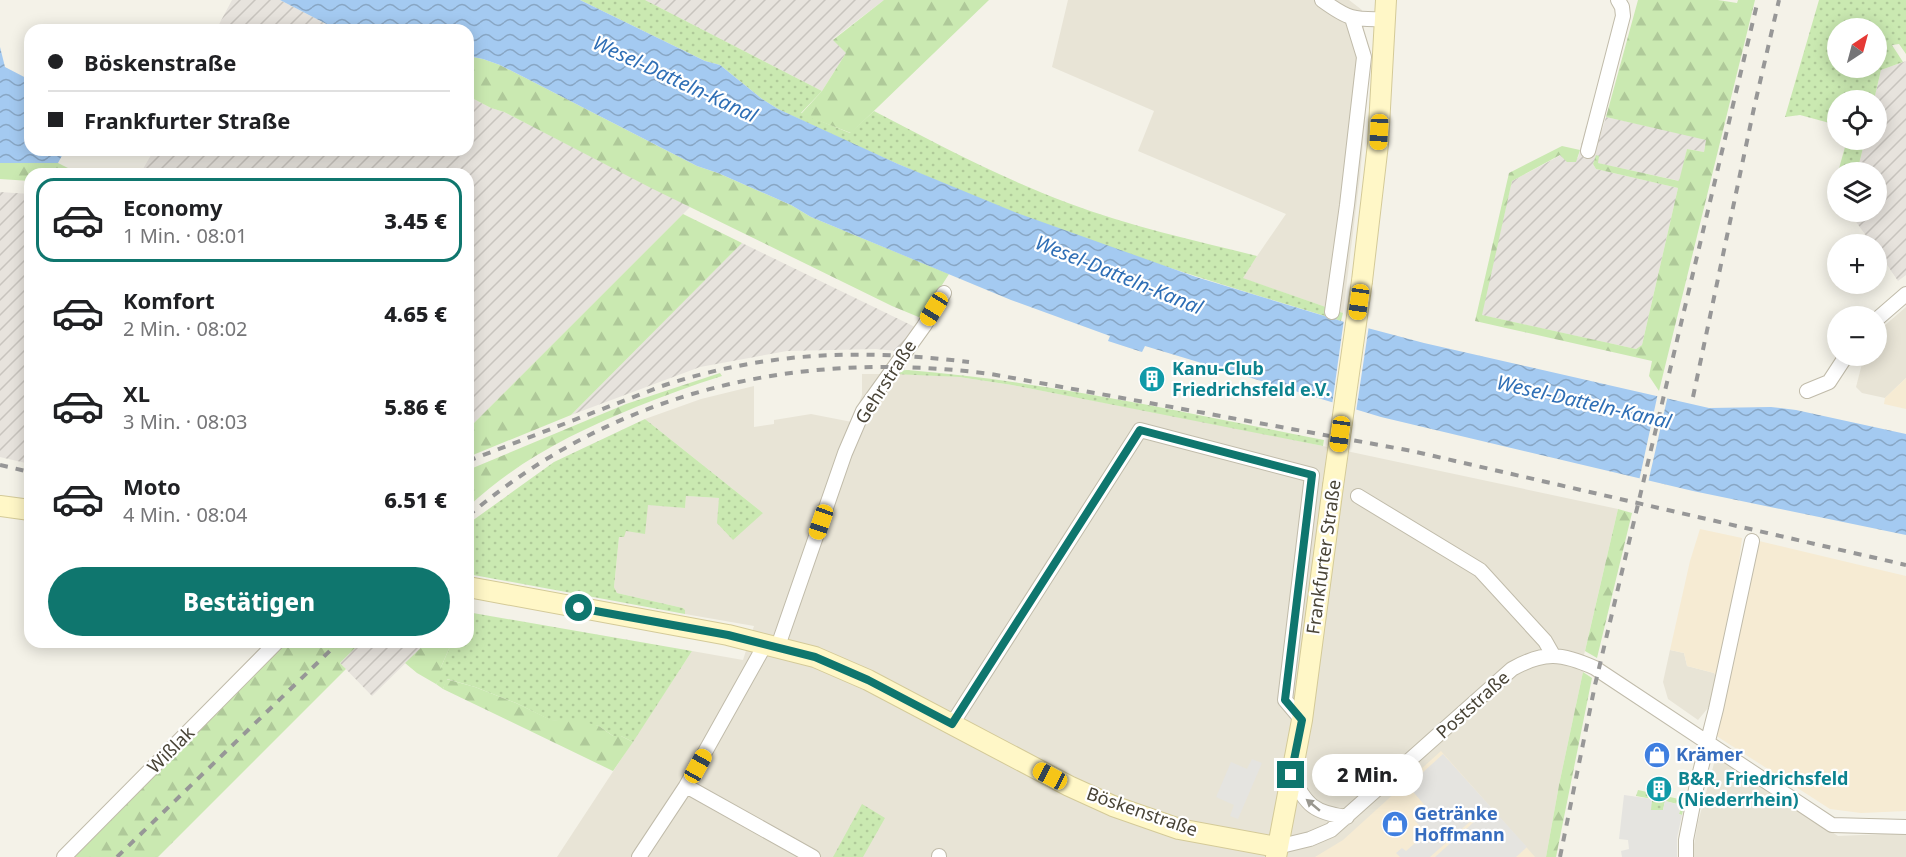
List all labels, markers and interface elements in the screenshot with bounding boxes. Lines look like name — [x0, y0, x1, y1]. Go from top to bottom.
north arrow — [1827, 18, 1887, 78]
map controls — [1827, 18, 1887, 366]
water label: Wesel-Datteln-Kanal — [589, 29, 763, 129]
text: Böskenstraße — [84, 47, 236, 77]
button: locate — [1827, 90, 1887, 150]
text: Frankfurter Straße — [84, 105, 290, 135]
car — [1369, 114, 1389, 150]
button: layers — [1827, 162, 1887, 222]
text: Economy — [123, 192, 222, 222]
icon: car — [51, 193, 105, 247]
text: 3.45 € — [384, 205, 447, 235]
text: 1 Min. · 08:01 — [123, 222, 248, 249]
water label: Wesel-Datteln-Kanal — [1031, 229, 1208, 321]
button: + — [1827, 234, 1887, 294]
car — [1348, 283, 1370, 321]
text: Komfort — [123, 285, 214, 315]
icon: car — [51, 286, 105, 340]
car — [917, 289, 951, 329]
text: 4.65 € — [384, 298, 447, 328]
button: − — [1827, 306, 1887, 366]
text: 2 Min. · 08:02 — [123, 315, 248, 342]
street label: Gehrstraße — [849, 335, 921, 428]
place label: Kanu-Club Friedrichsfeld e.V. — [1172, 356, 1331, 401]
building icon: Kanu-Club Friedrichsfeld e.V. — [1137, 364, 1167, 394]
water label: Wesel-Datteln-Kanal — [1494, 368, 1675, 435]
text: XL — [123, 378, 150, 408]
icon: car — [51, 379, 105, 433]
text: 5.86 € — [384, 391, 447, 421]
text: 3 Min. · 08:03 — [123, 408, 248, 435]
car — [1329, 415, 1351, 453]
text: Moto — [123, 471, 181, 501]
icon: car — [51, 472, 105, 526]
street label: Frankfurter Straße — [1300, 478, 1346, 636]
text: 6.51 € — [384, 484, 447, 514]
text: 4 Min. · 08:04 — [123, 501, 248, 528]
car — [807, 502, 835, 542]
button: Bestätigen — [48, 567, 450, 636]
route start — [565, 594, 592, 621]
street label: Poststraße — [1431, 665, 1514, 744]
street label: Wißlak — [142, 720, 199, 778]
shop icon: Krämer — [1642, 740, 1672, 770]
place label: Krämer — [1676, 742, 1743, 766]
car — [681, 746, 715, 786]
callout: 2 Min. — [1312, 754, 1423, 796]
car — [1030, 760, 1070, 792]
route end — [1277, 761, 1304, 788]
text: 2 Min. — [1337, 761, 1398, 788]
place label: B&R, Friedrichsfeld (Niederrhein) — [1678, 766, 1848, 811]
building icon: B&R, Friedrichsfeld (Niederrhein) — [1644, 774, 1674, 804]
street label: Böskenstraße — [1084, 781, 1201, 841]
one-way arrow — [1306, 799, 1321, 812]
place label: Getränke Hoffmann — [1414, 801, 1505, 846]
shop icon: Getränke Hoffmann — [1380, 809, 1410, 839]

